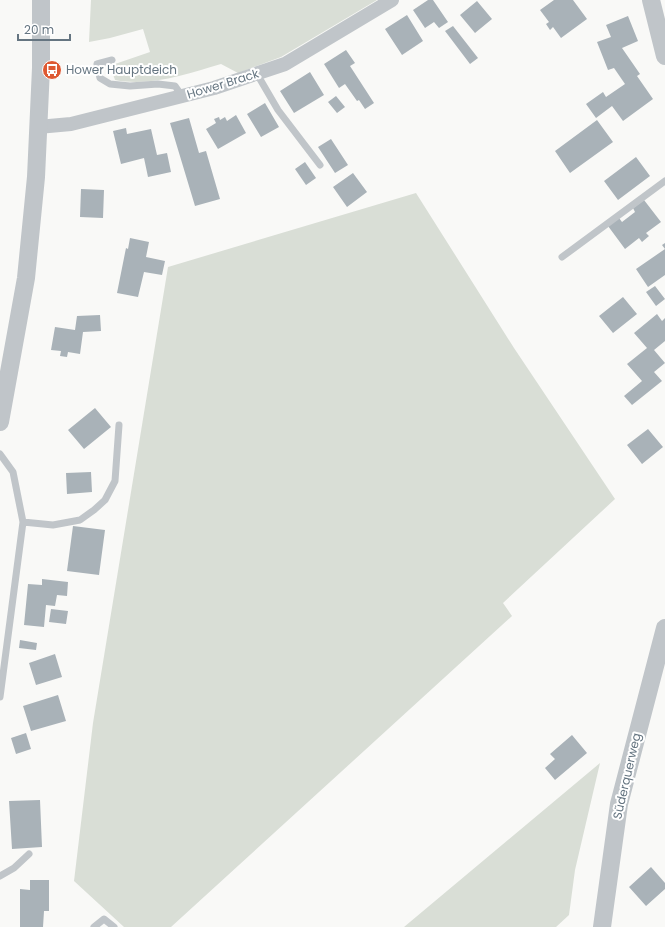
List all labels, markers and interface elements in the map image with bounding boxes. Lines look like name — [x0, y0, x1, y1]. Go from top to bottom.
scale bar — [18, 16, 70, 42]
text: 20 m — [24, 21, 54, 38]
bus stop icon: Hower Hauptdeich — [41, 59, 63, 81]
place label: Hower Hauptdeich — [66, 61, 177, 78]
street label: Hower Brack — [185, 64, 262, 103]
street label: Süderquerweg — [608, 731, 645, 821]

